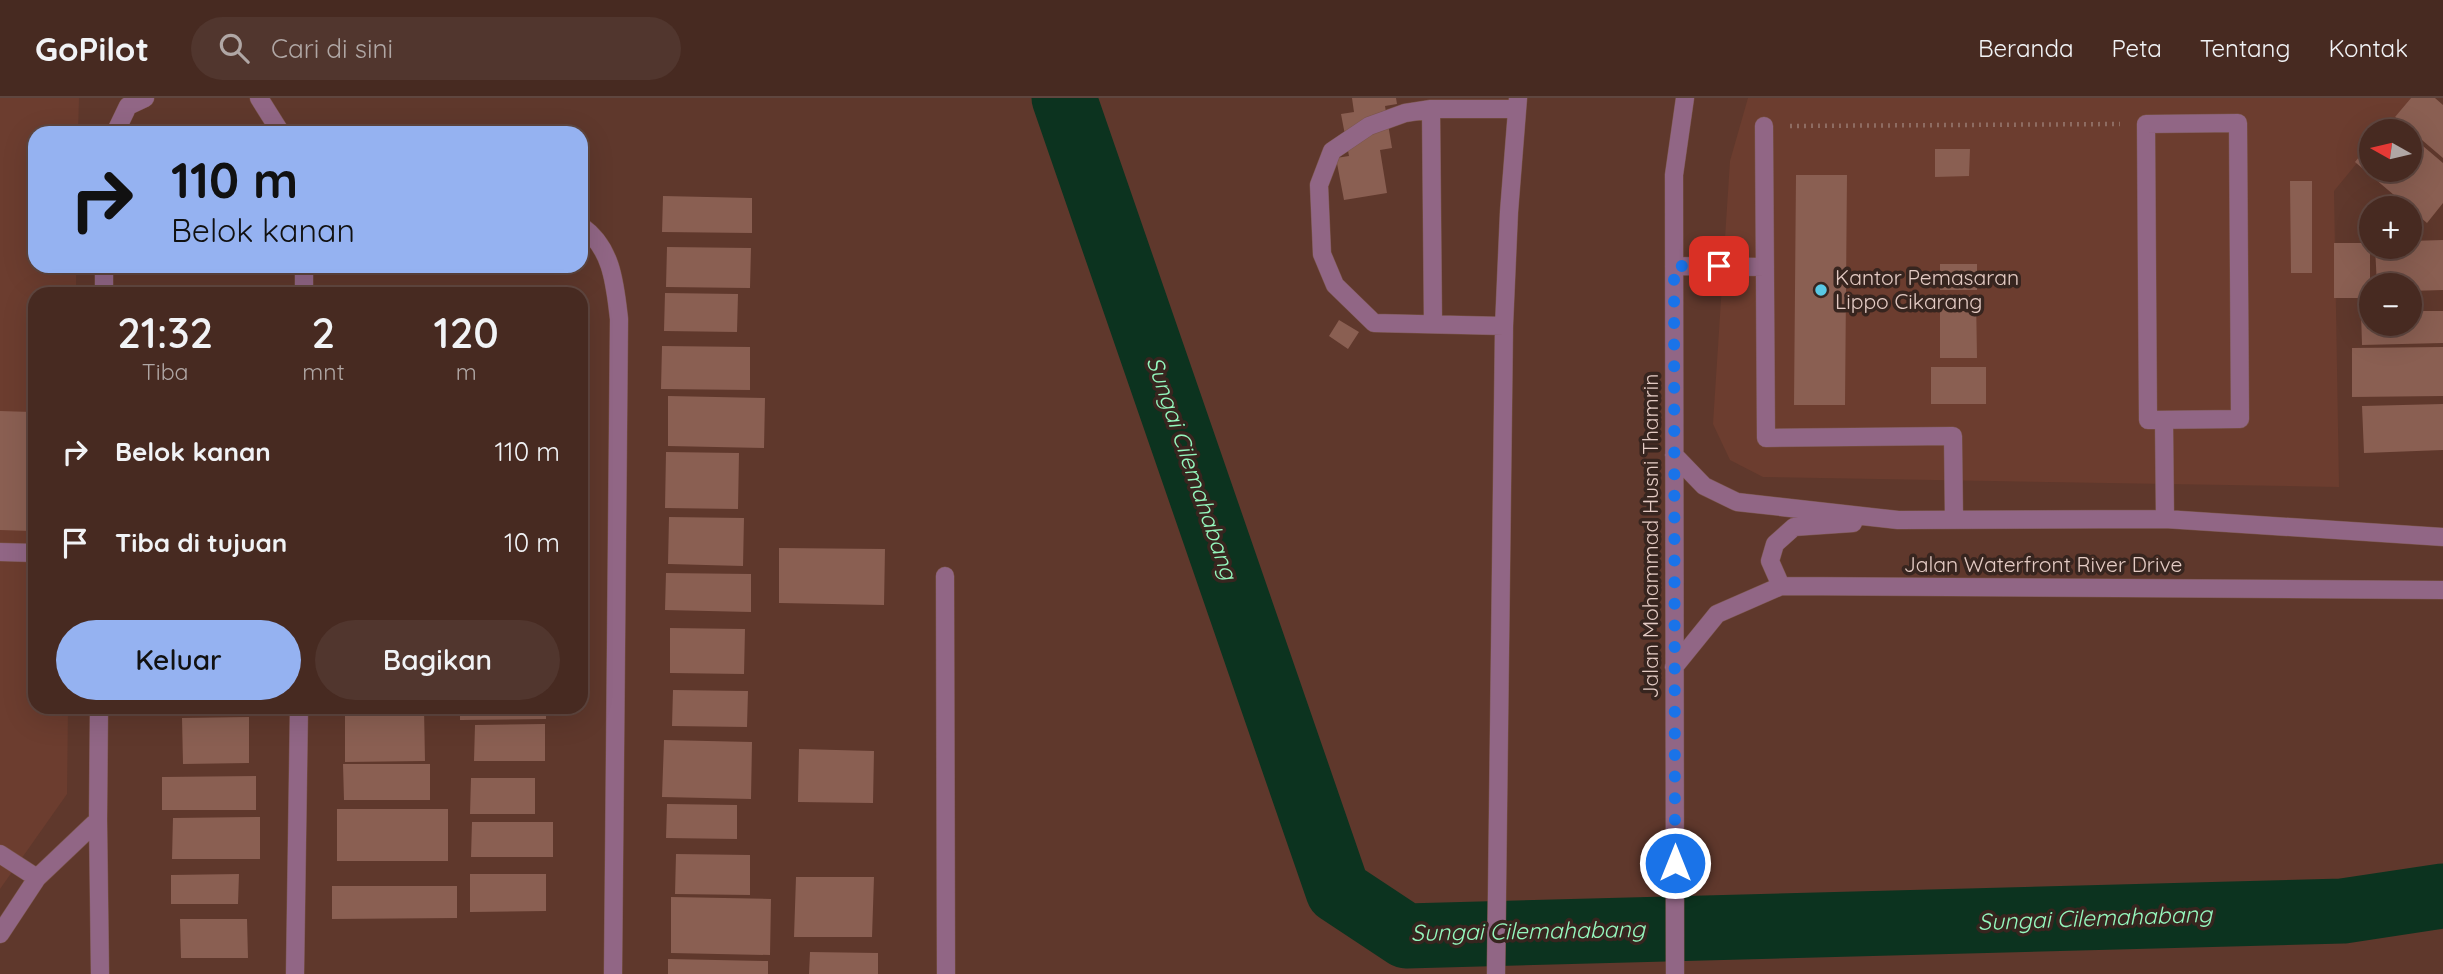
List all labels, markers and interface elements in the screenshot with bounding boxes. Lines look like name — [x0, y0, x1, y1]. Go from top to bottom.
search box — [191, 17, 681, 80]
text: GoPilot — [35, 28, 149, 69]
icon: search — [215, 29, 253, 67]
text: Cari di sini — [271, 32, 393, 65]
text: Beranda — [1978, 33, 2074, 63]
text: Peta — [2112, 33, 2162, 63]
text: Tentang — [2200, 33, 2290, 63]
text: Kontak — [2328, 33, 2408, 63]
north arrow — [2359, 119, 2422, 182]
map controls — [2359, 119, 2422, 336]
text: 110 m — [171, 149, 298, 210]
icon: right — [56, 154, 147, 245]
button: + — [2359, 196, 2422, 259]
text: Belok kanan — [171, 210, 355, 250]
pin — [1689, 236, 1749, 296]
icon: arrive — [1700, 247, 1738, 285]
place label: Kantor Pemasaran Lippo Cikarang — [1835, 264, 2019, 314]
button: − — [2359, 273, 2422, 336]
marker: Kantor Pemasaran Lippo Cikarang — [1813, 282, 1829, 298]
text: 21:32 — [117, 306, 213, 359]
text: 2 — [312, 306, 335, 359]
text: 120 — [434, 306, 499, 359]
water label: Sungai Cilemahabang — [1141, 352, 1245, 585]
text: Tiba — [142, 357, 189, 386]
text: mnt — [302, 357, 344, 386]
text: m — [456, 357, 477, 386]
street label: Jalan Mohammad Husni Thamrin — [1637, 374, 1663, 698]
icon: right — [56, 433, 94, 471]
text: Belok kanan — [115, 435, 271, 468]
text: 110 m — [494, 435, 560, 468]
icon: arrive — [56, 524, 94, 562]
text: Tiba di tujuan — [115, 526, 287, 559]
text: 10 m — [504, 526, 560, 559]
street label: Jalan Waterfront River Drive — [1904, 551, 2182, 577]
button: Keluar — [56, 620, 301, 700]
button: Bagikan — [315, 620, 560, 700]
position arrow — [1638, 826, 1712, 900]
water label: Sungai Cilemahabang — [1977, 899, 2214, 936]
water label: Sungai Cilemahabang — [1411, 914, 1647, 947]

